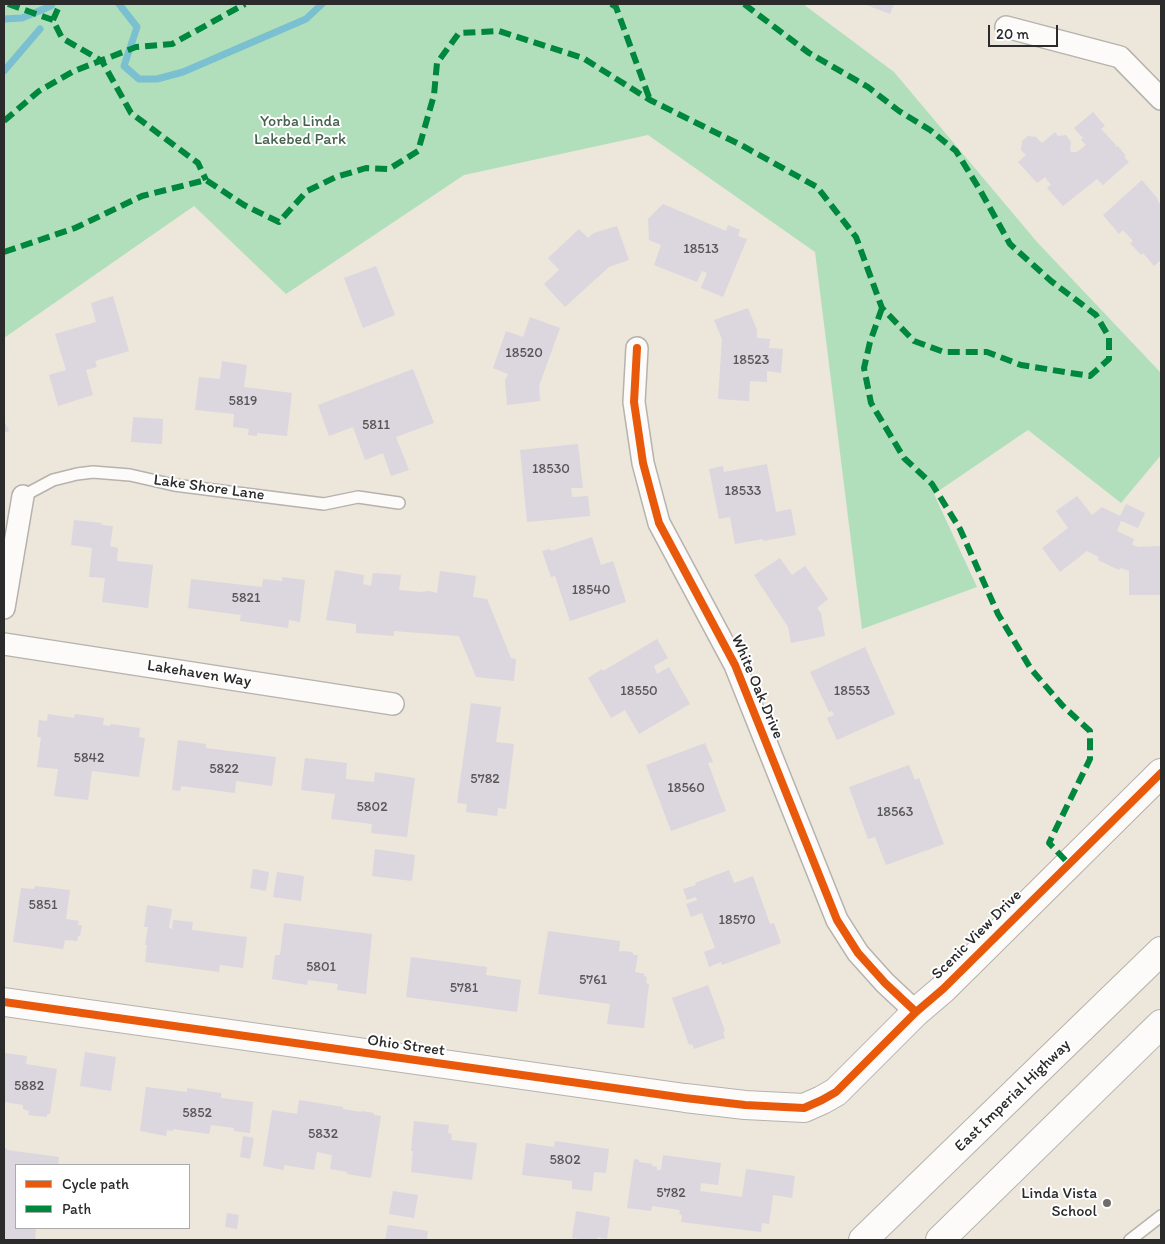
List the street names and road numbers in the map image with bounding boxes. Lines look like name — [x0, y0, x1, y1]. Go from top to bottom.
street label: Lake Shore Lane — [152, 471, 266, 505]
street label: White Oak Drive — [726, 632, 788, 742]
street label: Lakehaven Way — [146, 656, 252, 692]
street label: Scenic View Drive — [928, 886, 1026, 984]
street label: Ohio Street — [366, 1031, 446, 1061]
street label: East Imperial Highway — [951, 1036, 1075, 1156]

